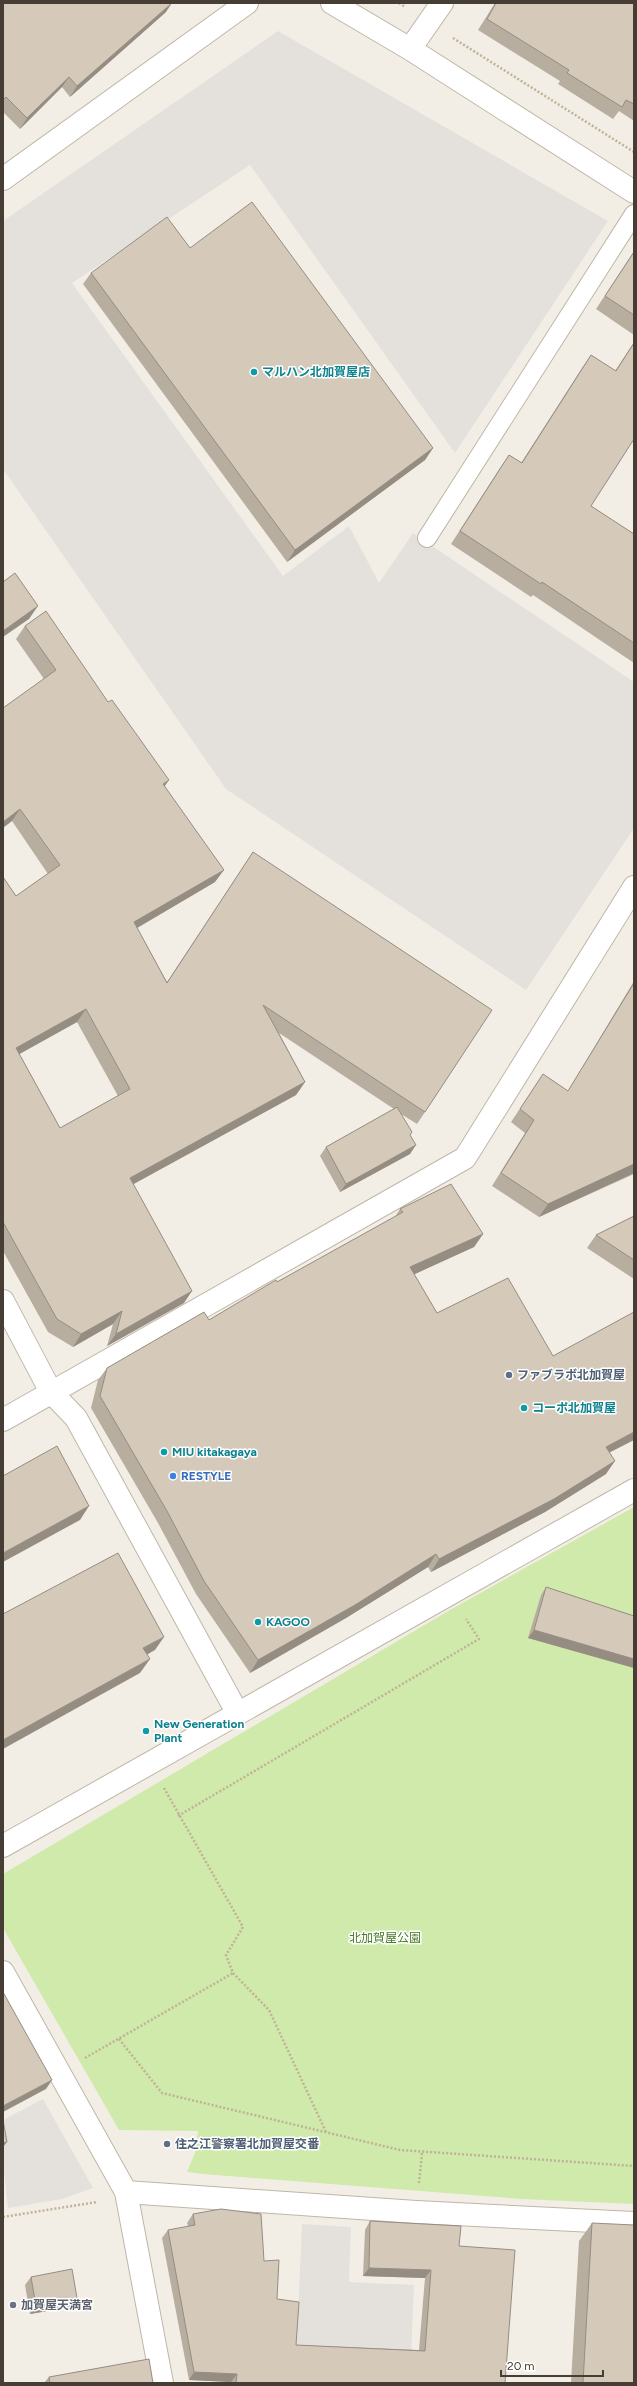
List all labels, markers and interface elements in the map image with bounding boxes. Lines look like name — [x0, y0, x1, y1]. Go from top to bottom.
place label: マルハン北加賀屋店 — [262, 365, 370, 379]
marker: マルハン北加賀屋店 — [249, 367, 259, 377]
place label: ファブラボ北加賀屋 — [517, 1368, 625, 1382]
marker: ファブラボ北加賀屋 — [504, 1370, 514, 1380]
place label: コーポ北加賀屋 — [532, 1401, 616, 1415]
marker: コーポ北加賀屋 — [519, 1403, 529, 1413]
place label: MIU kitakagaya — [172, 1445, 257, 1459]
marker: MIU kitakagaya — [159, 1447, 169, 1457]
place label: RESTYLE — [181, 1469, 231, 1483]
marker: RESTYLE — [168, 1471, 178, 1481]
place label: KAGOO — [266, 1615, 310, 1629]
marker: KAGOO — [253, 1617, 263, 1627]
place label: New Generation Plant — [154, 1717, 244, 1745]
marker: New Generation Plant — [141, 1726, 151, 1736]
park label: 北加賀屋公園 — [349, 1931, 421, 1945]
place label: 住之江警察署北加賀屋交番 — [175, 2137, 320, 2151]
marker: 住之江警察署北加賀屋交番 — [162, 2139, 172, 2149]
place label: 加賀屋天満宮 — [21, 2298, 93, 2312]
marker: 加賀屋天満宮 — [8, 2300, 18, 2310]
scale bar — [501, 2352, 603, 2378]
text: 20 m — [507, 2359, 535, 2373]

